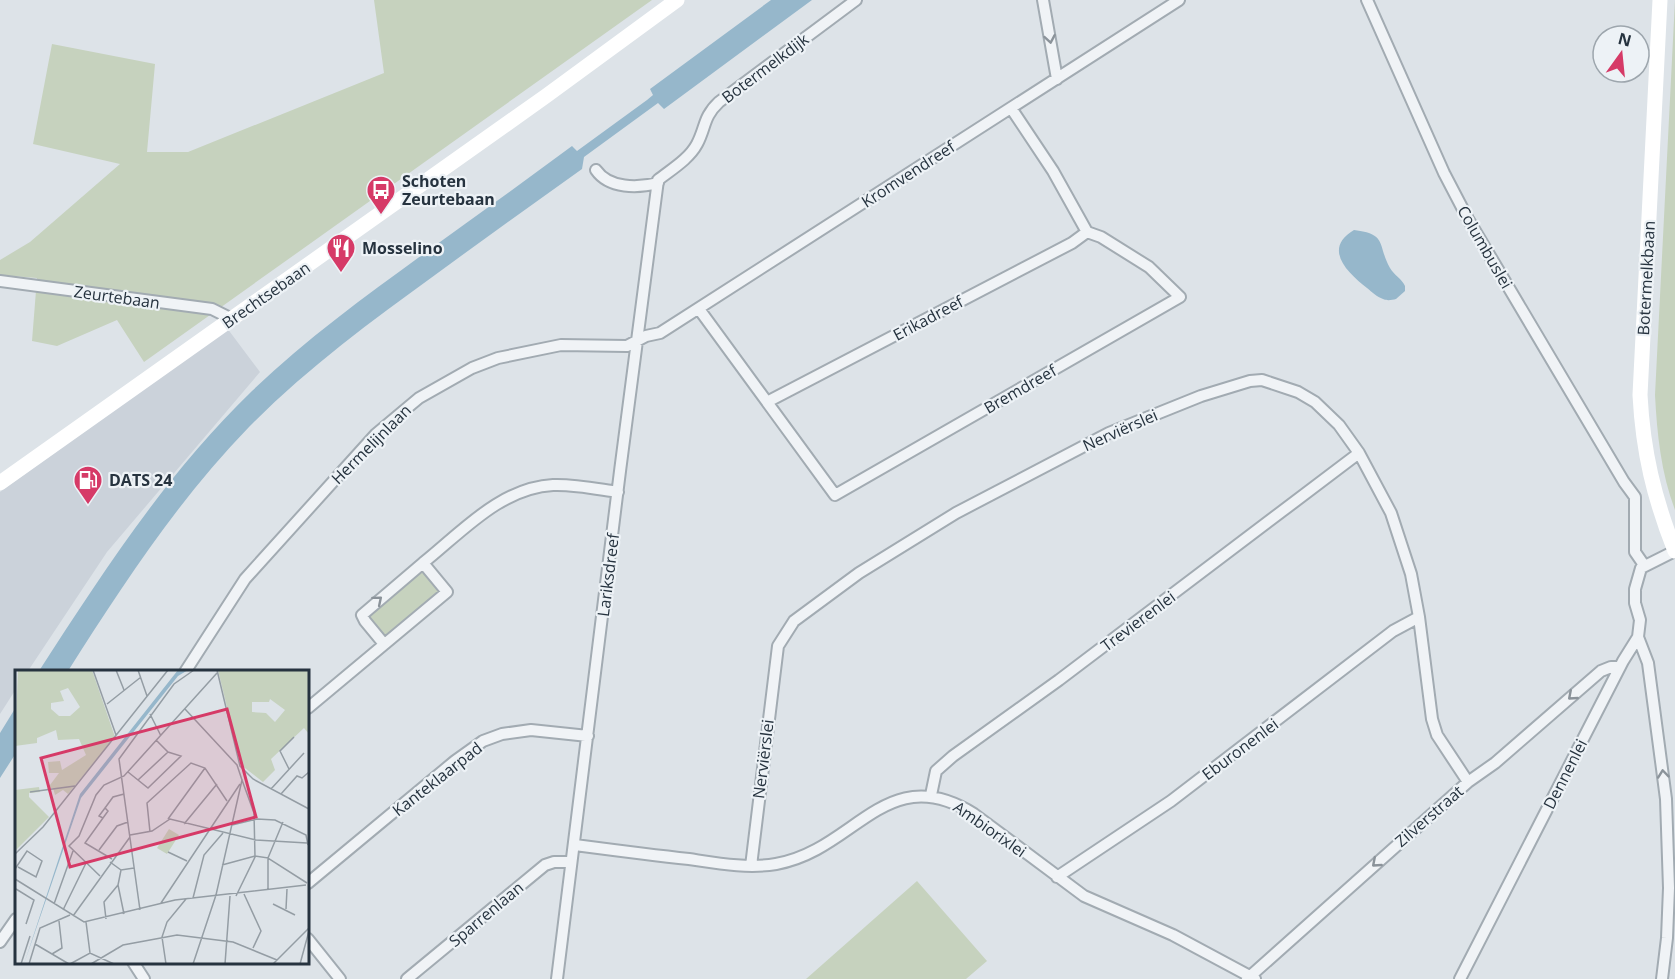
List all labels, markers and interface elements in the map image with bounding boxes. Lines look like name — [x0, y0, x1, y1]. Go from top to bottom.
north arrow — [1591, 24, 1651, 84]
text: N — [1616, 27, 1634, 52]
street label: Botermelkdijk — [717, 28, 814, 108]
one-way arrow — [1043, 34, 1056, 44]
street label: Kromvendreef — [857, 135, 960, 212]
place label: Schoten Zeurtebaan — [402, 170, 495, 210]
bus stop icon: Schoten Zeurtebaan — [365, 174, 397, 216]
street label: Columbuslei — [1452, 201, 1518, 293]
street label: Botermelkbaan — [1632, 220, 1660, 336]
restaurant icon: Mosselino — [325, 232, 357, 274]
place label: Mosselino — [362, 237, 443, 259]
street label: Brechtsebaan — [217, 256, 315, 334]
street label: Zeurtebaan — [73, 280, 161, 314]
street label: Erikadreef — [889, 290, 968, 346]
street label: Bremdreef — [980, 359, 1062, 419]
street label: Hermelijnlaan — [326, 399, 416, 489]
street label: Nerviërslei — [1079, 404, 1161, 456]
fuel station icon: DATS 24 — [72, 464, 104, 506]
place label: DATS 24 — [109, 469, 172, 491]
street label: Lariksdreef — [592, 531, 624, 618]
street label: Trevierenlei — [1096, 586, 1180, 656]
one-way arrow — [371, 597, 382, 608]
inset map — [15, 670, 309, 964]
one-way arrow — [1568, 689, 1579, 700]
street label: Eburonenlei — [1197, 713, 1283, 785]
street label: Nerviërslei — [747, 718, 779, 800]
street label: Dennenlei — [1538, 735, 1592, 813]
street label: Kanteklaarpad — [388, 737, 486, 821]
one-way arrow — [1657, 769, 1670, 779]
street label: Zilverstraat — [1390, 780, 1468, 852]
street label: Ambiorixlei — [949, 796, 1031, 862]
one-way arrow — [1372, 856, 1383, 867]
street label: Sparrenlaan — [444, 876, 528, 952]

